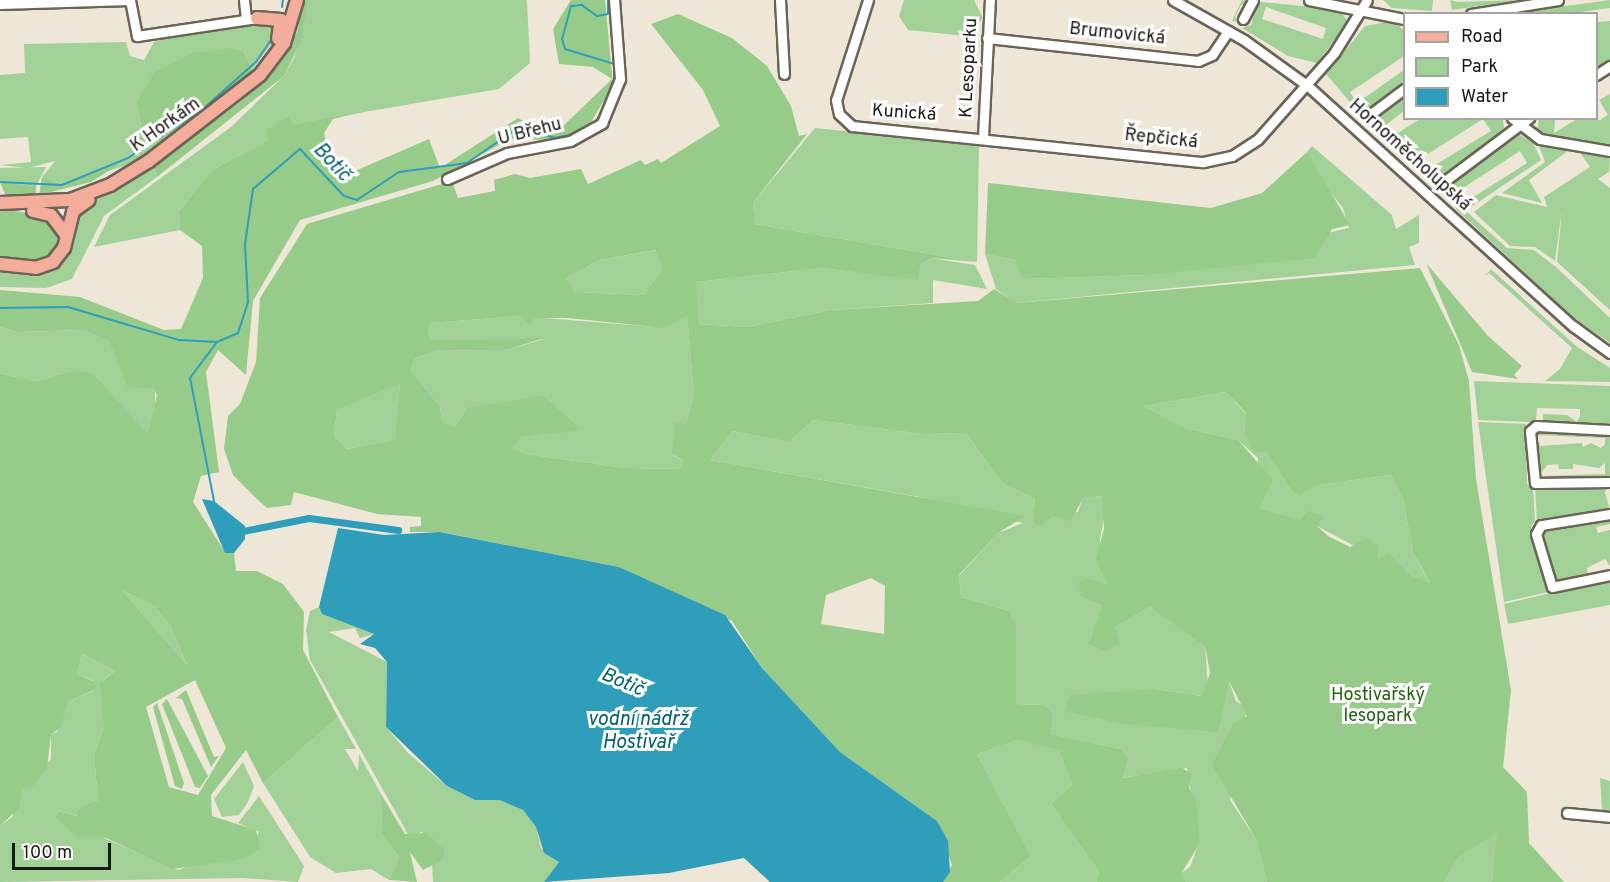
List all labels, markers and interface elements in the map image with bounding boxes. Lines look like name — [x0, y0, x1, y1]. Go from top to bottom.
legend — [1403, 12, 1598, 120]
street label: K Lesoparku — [957, 17, 983, 119]
street label: Brumovická — [1068, 19, 1166, 51]
text: Road — [1461, 26, 1503, 49]
text: Park — [1461, 56, 1498, 79]
text: Water — [1461, 86, 1508, 109]
street label: K Horkám — [127, 94, 205, 158]
street label: Hornoměcholupská — [1343, 95, 1475, 217]
street label: Kunická — [871, 101, 937, 127]
street label: U Břehu — [496, 115, 564, 151]
street label: Řepčická — [1123, 125, 1199, 155]
water label: Botič — [307, 139, 355, 187]
water label: Botič — [597, 663, 647, 703]
park label: Hostivařský lesopark — [1331, 686, 1425, 728]
water label: vodní nádrž Hostivař — [588, 708, 688, 755]
scale bar — [15, 831, 114, 869]
text: 100 m — [23, 842, 72, 865]

